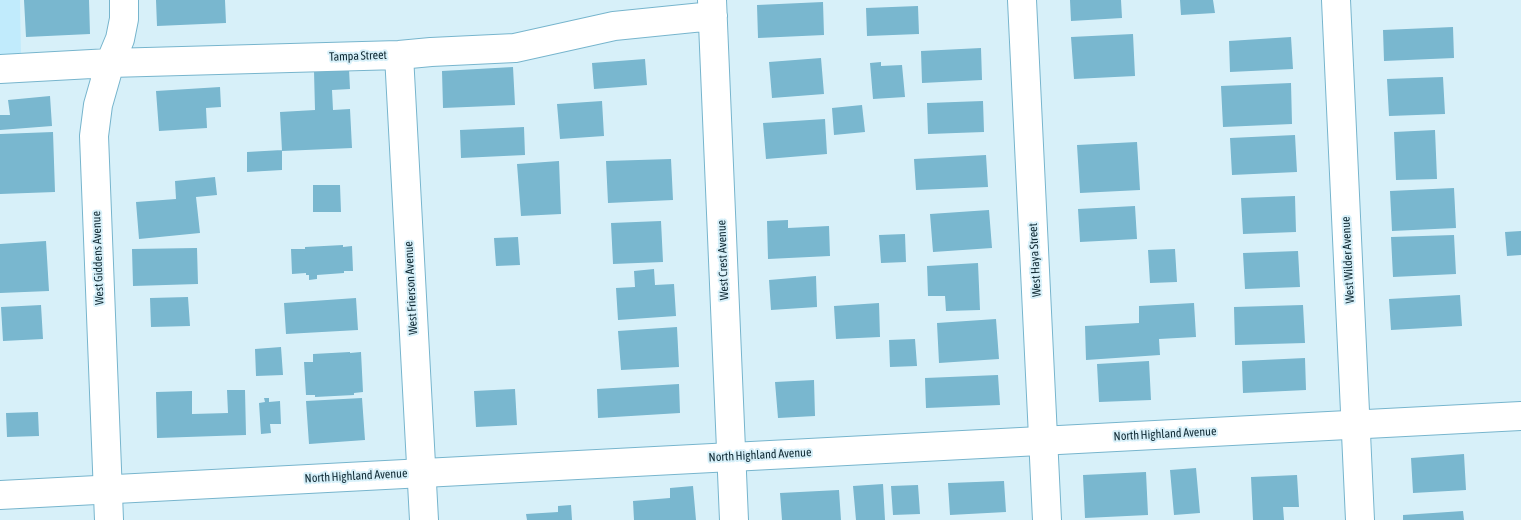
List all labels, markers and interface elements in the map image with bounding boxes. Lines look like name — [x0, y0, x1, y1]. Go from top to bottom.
street label: Tampa Street — [329, 48, 387, 64]
street label: West Giddens Avenue — [89, 211, 107, 305]
street label: West Wilder Avenue — [1339, 216, 1357, 304]
street label: West Crest Avenue — [714, 220, 732, 300]
street label: West Haya Street — [1026, 223, 1044, 297]
street label: West Frierson Avenue — [401, 241, 421, 335]
street label: North Highland Avenue — [1113, 424, 1217, 444]
street label: North Highland Avenue — [708, 445, 812, 465]
street label: North Highland Avenue — [304, 466, 408, 486]

